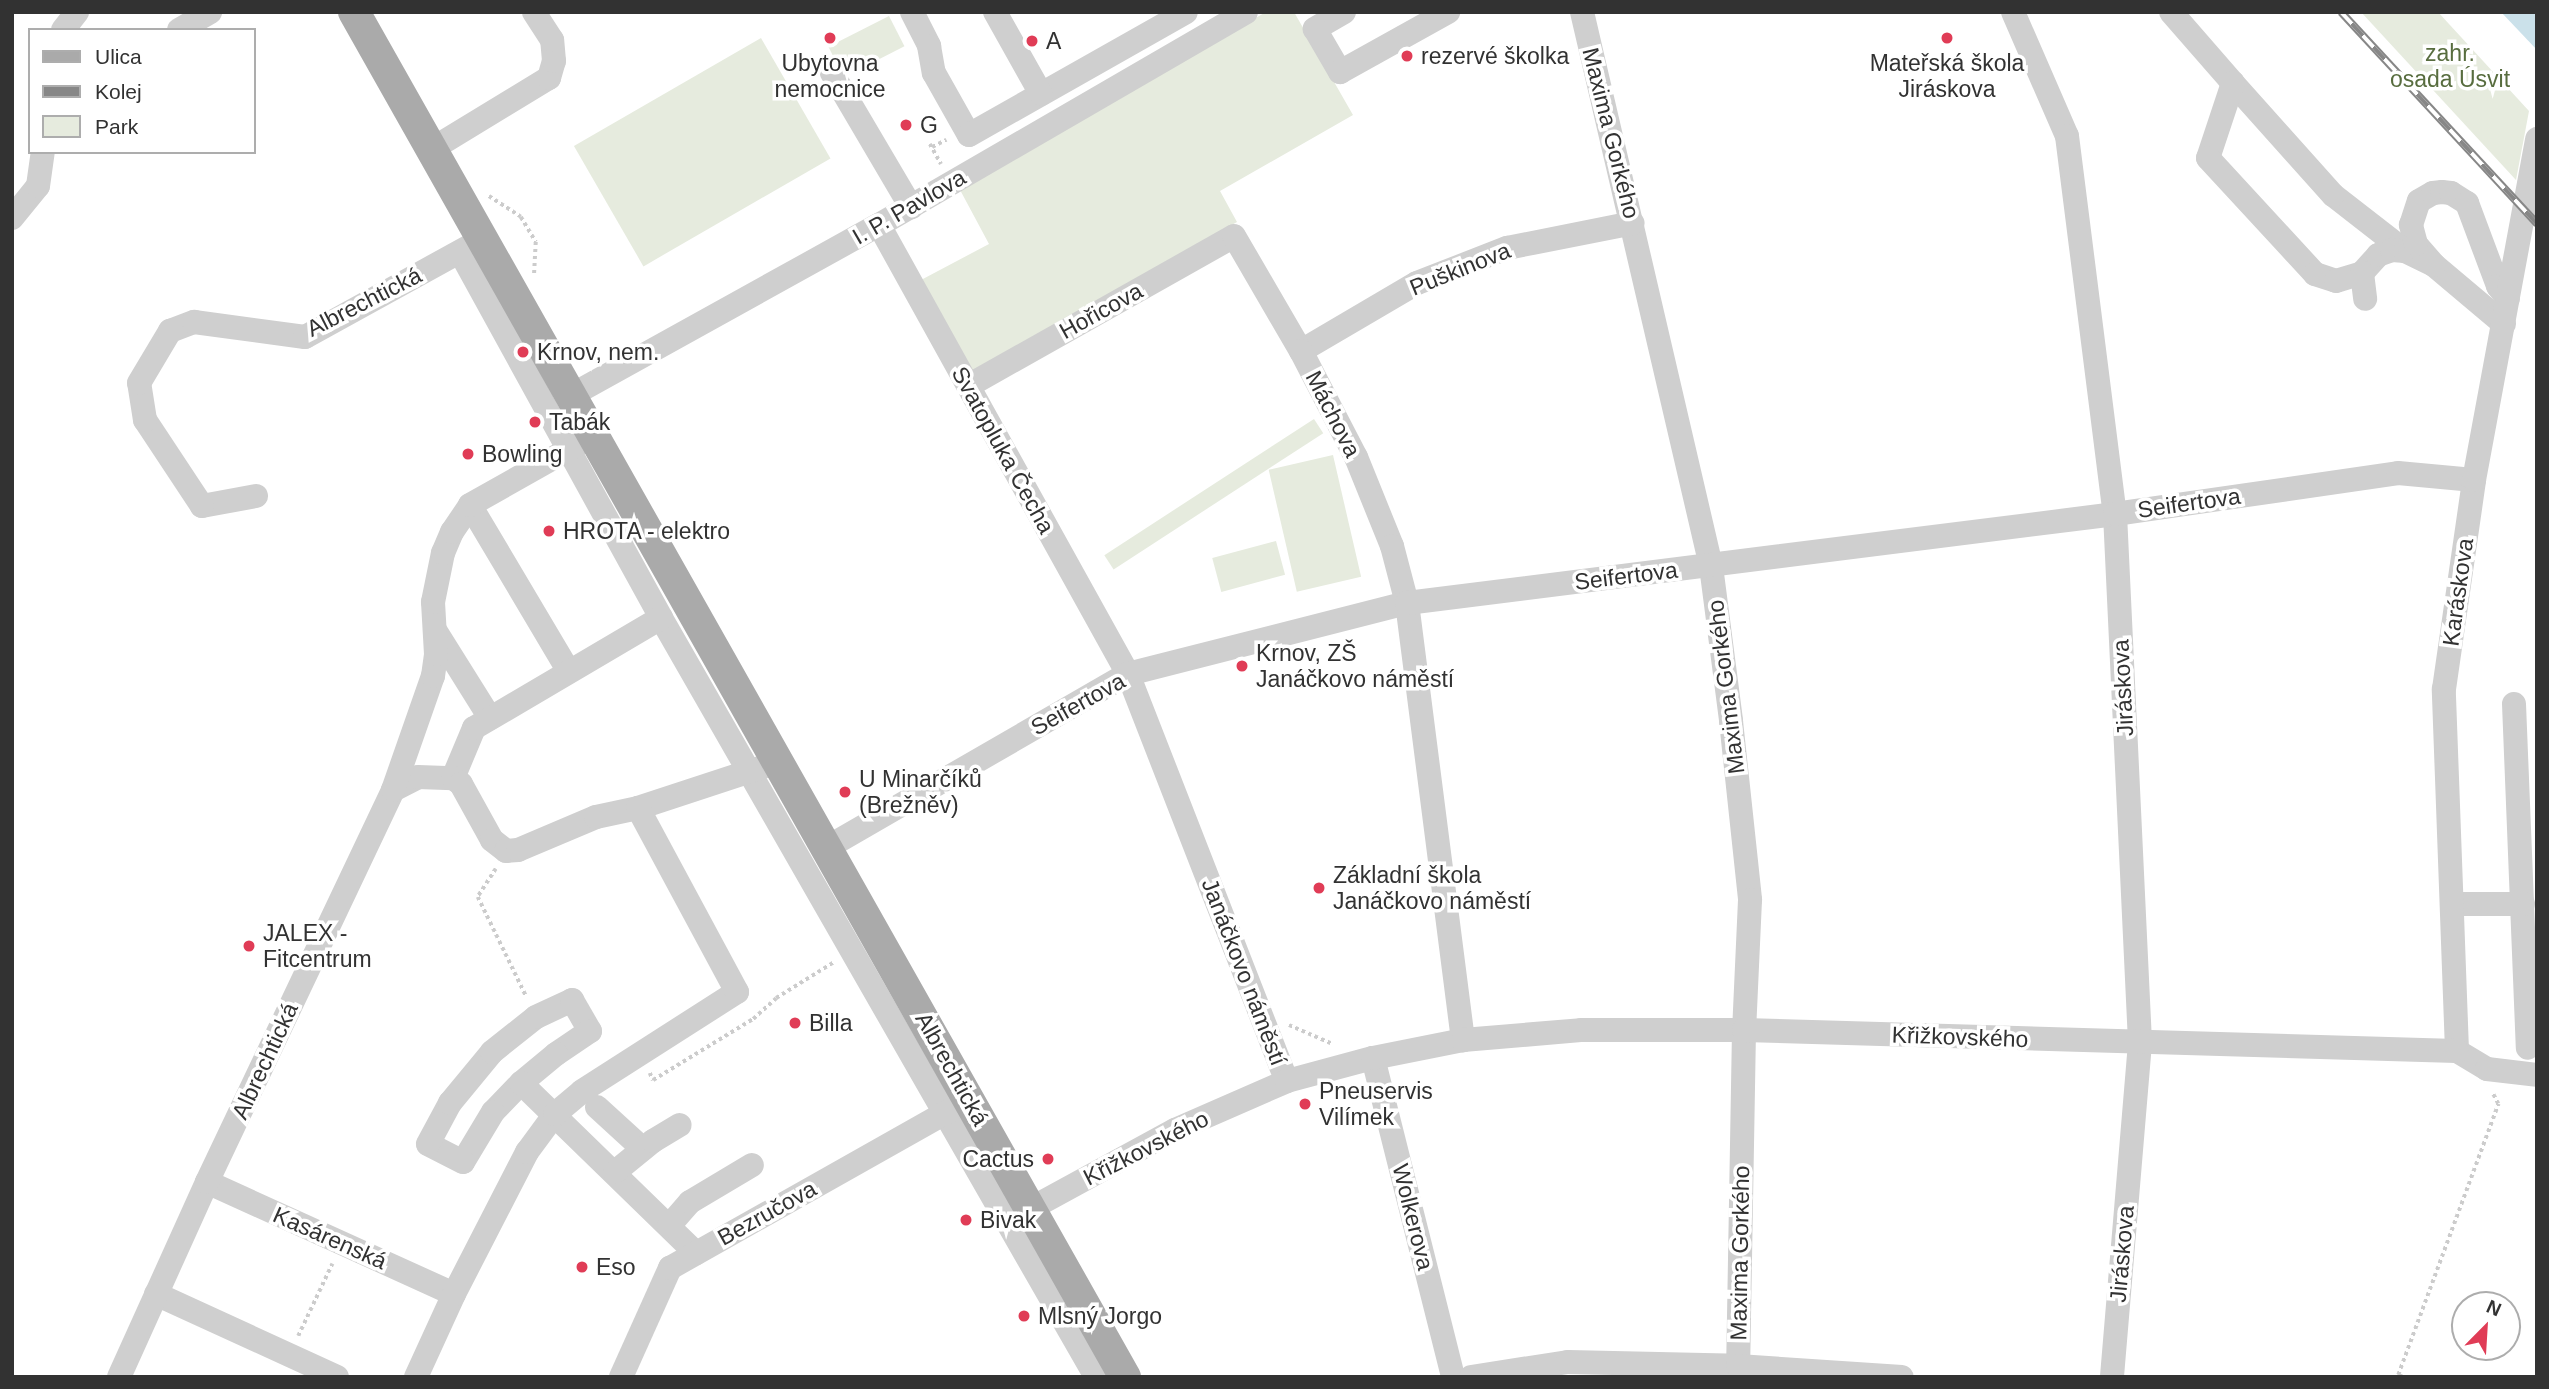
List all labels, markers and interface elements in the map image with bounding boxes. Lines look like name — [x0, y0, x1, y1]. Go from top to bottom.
place label: A — [1046, 27, 1061, 55]
legend — [28, 28, 256, 154]
marker: Ubytovna nemocnice — [822, 30, 838, 46]
marker: Mateřská škola Jiráskova — [1939, 30, 1955, 46]
marker: A — [1024, 33, 1040, 49]
park label: zahr. osada Úsvit — [2390, 39, 2510, 93]
place label: rezervé školka — [1421, 42, 1569, 70]
text: Ulica — [95, 45, 142, 68]
street label: Maxima Gorkého — [1576, 45, 1646, 221]
marker: rezervé školka — [1399, 48, 1415, 64]
place label: Ubytovna nemocnice — [774, 49, 886, 103]
place label: Mateřská škola Jiráskova — [1870, 49, 2024, 103]
text: Kolej — [95, 80, 142, 103]
place label: G — [920, 111, 938, 139]
text: Park — [95, 115, 138, 138]
marker: G — [898, 117, 914, 133]
street label: I. P. Pavlova — [847, 164, 971, 250]
street label: Puškinova — [1406, 236, 1514, 302]
street label: Albrechtická — [302, 261, 426, 343]
street label: Hořicova — [1055, 277, 1147, 345]
place label: Krnov, nem. — [537, 338, 659, 366]
marker: Krnov, nem. — [515, 344, 531, 360]
street label: Svatopluka Čecha — [946, 362, 1060, 538]
street label: Máchova — [1300, 366, 1366, 462]
place label: Tabák — [549, 408, 610, 436]
marker: Tabák — [527, 414, 543, 430]
place label: Bowling — [482, 440, 563, 468]
marker: Bowling — [460, 446, 476, 462]
street label: Seifertova — [2136, 482, 2242, 524]
place label: HROTA - elektro — [563, 517, 731, 545]
marker: HROTA - elektro — [541, 523, 557, 539]
street label: Karáskova — [2437, 536, 2479, 648]
street label: Seifertova — [1573, 556, 1679, 596]
street label: Maxima Gorkého — [1702, 598, 1750, 776]
place label: Krnov, ZŠ Janáčkovo náměstí — [1256, 639, 1454, 693]
street label: Jiráskova — [2107, 639, 2139, 737]
marker: Krnov, ZŠ Janáčkovo náměstí — [1234, 658, 1250, 674]
street label: Seifertova — [1026, 667, 1130, 741]
place label: U Minarčíků (Brežněv) — [859, 765, 982, 819]
marker: U Minarčíků (Brežněv) — [837, 784, 853, 800]
place label: Základní škola Janáčkovo náměstí — [1333, 861, 1531, 915]
street label: Janáčkovo náměstí — [1196, 875, 1292, 1069]
marker: Základní škola Janáčkovo náměstí — [1311, 880, 1327, 896]
place label: JALEX - Fitcentrum — [263, 919, 372, 973]
marker: JALEX - Fitcentrum — [241, 938, 257, 954]
street label: Albrechtická — [226, 998, 304, 1124]
street label: Albrechtická — [910, 1008, 994, 1130]
place label: Billa — [809, 1009, 852, 1037]
marker: Billa — [787, 1015, 803, 1031]
street label: Křižkovského — [1891, 1021, 2029, 1053]
place label: Pneuservis Vilímek — [1319, 1077, 1433, 1131]
marker: Pneuservis Vilímek — [1297, 1096, 1313, 1112]
street label: Křižkovského — [1079, 1105, 1213, 1191]
place label: Cactus — [962, 1145, 1034, 1173]
marker: Cactus — [1040, 1151, 1056, 1167]
street label: Wolkerova — [1387, 1161, 1439, 1273]
street label: Maxima Gorkého — [1725, 1165, 1755, 1341]
street label: Bezručova — [713, 1175, 821, 1251]
street label: Kasárenská — [269, 1201, 391, 1275]
street label: Jiráskova — [2104, 1204, 2140, 1304]
place label: Bivak — [980, 1206, 1036, 1234]
marker: Bivak — [958, 1212, 974, 1228]
place label: Eso — [596, 1253, 636, 1281]
marker: Eso — [574, 1259, 590, 1275]
north arrow — [2451, 1291, 2521, 1361]
text: N — [2483, 1296, 2504, 1321]
place label: Mlsný Jorgo — [1038, 1302, 1162, 1330]
marker: Mlsný Jorgo — [1016, 1308, 1032, 1324]

